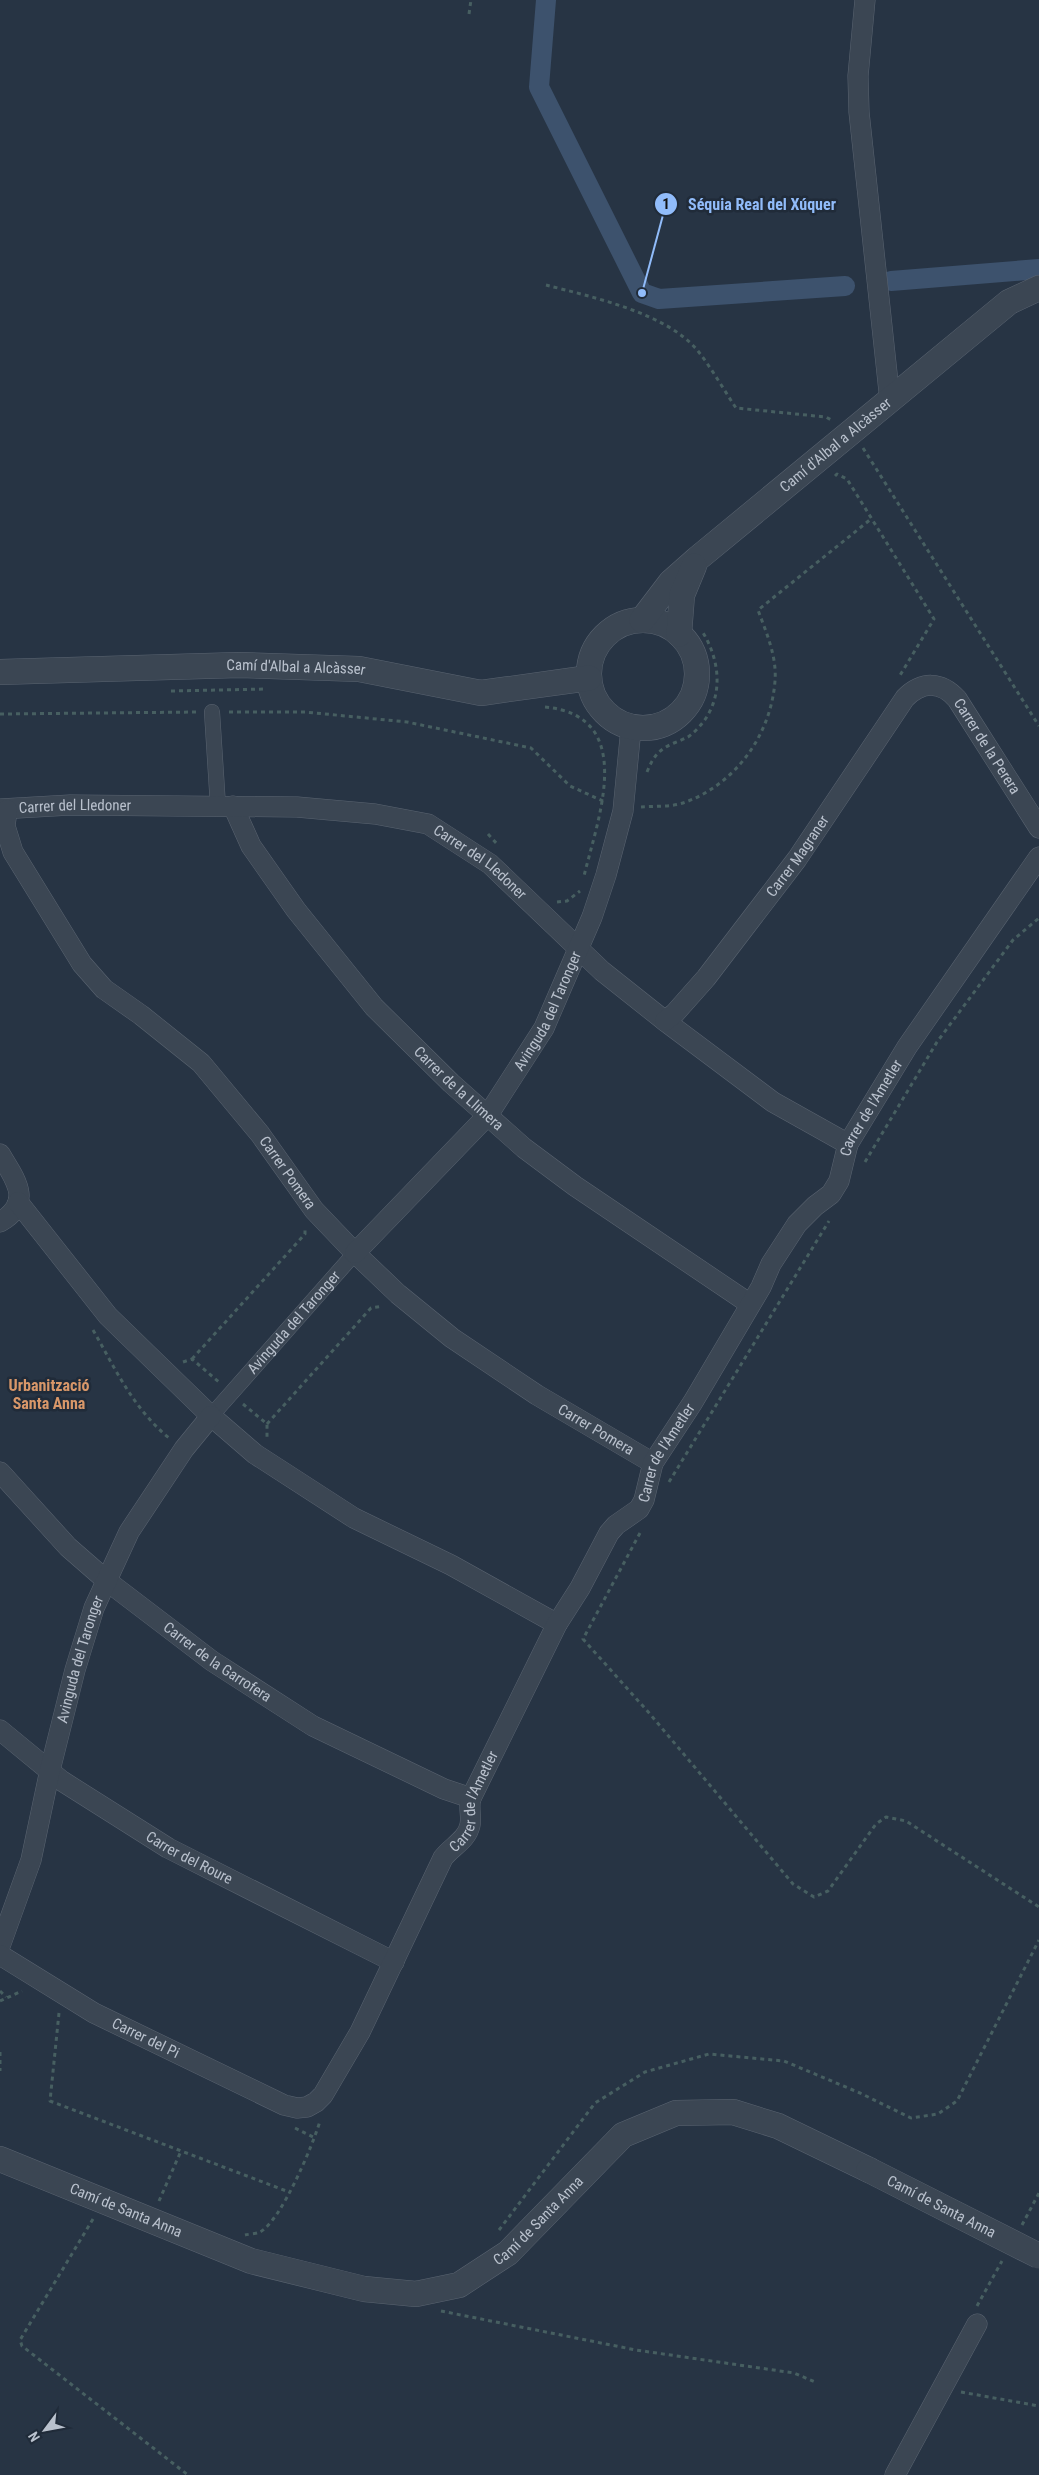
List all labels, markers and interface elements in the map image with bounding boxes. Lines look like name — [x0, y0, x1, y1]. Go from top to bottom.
callout: Séquia Real del Xúquer — [654, 188, 846, 219]
text: 1 — [662, 195, 670, 213]
text: Séquia Real del Xúquer — [688, 195, 836, 214]
street label: Camí d'Albal a Alcàsser — [776, 393, 895, 496]
street label: Camí d'Albal a Alcàsser — [226, 656, 367, 679]
street label: Carrer de la Perera — [950, 695, 1024, 797]
street label: Carrer del Lledoner — [18, 796, 132, 817]
street label: Carrer Magraner — [762, 812, 833, 901]
street label: Carrer del Lledoner — [430, 821, 531, 903]
street label: Avinguda del Taronger — [510, 948, 585, 1074]
street label: Carrer de la Llimera — [410, 1042, 507, 1134]
street label: Carrer de l'Ametler — [836, 1056, 906, 1158]
street label: Carrer Pomera — [255, 1133, 320, 1213]
street label: Avinguda del Taronger — [243, 1267, 344, 1378]
district label: Urbanització Santa Anna — [9, 1376, 89, 1413]
street label: Carrer Pomera — [555, 1400, 637, 1459]
street label: Carrer de l'Ametler — [635, 1400, 699, 1504]
street label: Avinguda del Taronger — [53, 1592, 108, 1725]
street label: Carrer de la Garrofera — [160, 1618, 275, 1706]
street label: Carrer de l'Ametler — [446, 1748, 502, 1856]
street label: Carrer del Roure — [143, 1827, 235, 1888]
street label: Carrer del Pi — [109, 2014, 183, 2062]
street label: Camí de Santa Anna — [490, 2172, 587, 2269]
street label: Camí de Santa Anna — [884, 2172, 999, 2242]
street label: Camí de Santa Anna — [67, 2179, 185, 2241]
north arrow — [20, 2405, 70, 2455]
text: N — [25, 2429, 43, 2445]

